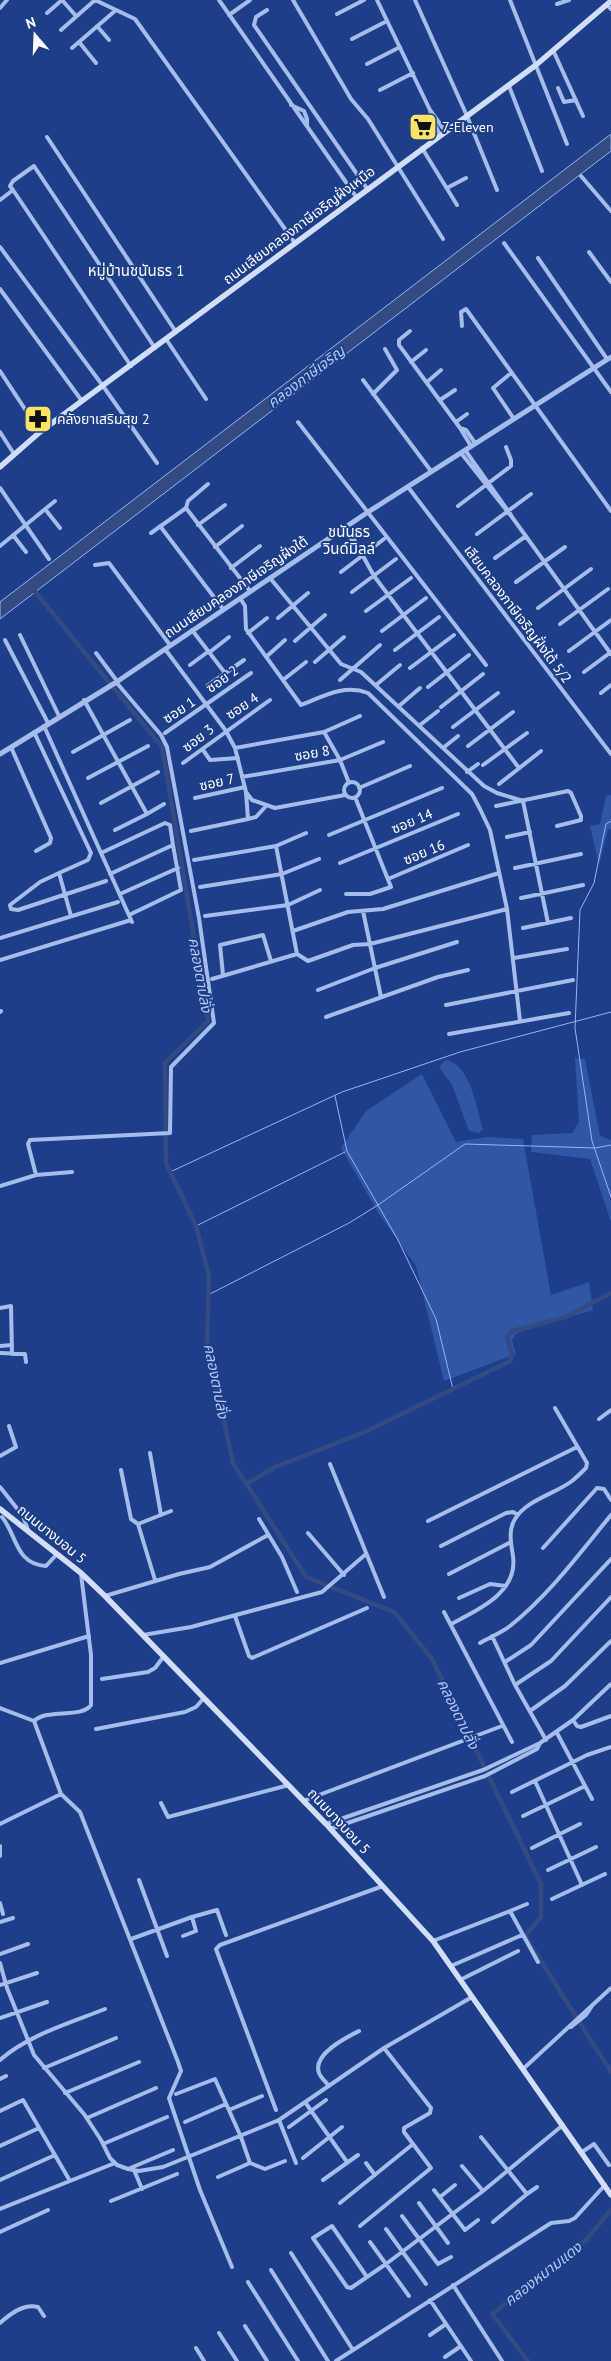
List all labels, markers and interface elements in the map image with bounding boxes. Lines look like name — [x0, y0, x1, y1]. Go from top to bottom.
north arrow — [10, 10, 60, 60]
text: N — [23, 13, 38, 33]
supermarket icon: 7-Eleven — [408, 112, 438, 142]
place label: 7-Eleven — [442, 118, 494, 136]
street label: ถนนเลียบคลองภาษีเจริญฝั่งเหนือ — [219, 162, 379, 288]
district label: หมู่บ้านชนันธร 1 — [88, 261, 184, 280]
water label: คลองภาษีเจริญ — [263, 340, 349, 412]
pharmacy icon: คลังยาเสริมสุข 2 — [23, 404, 53, 434]
place label: คลังยาเสริมสุข 2 — [57, 410, 150, 428]
district label: ชนันธร วินด์มิลล์ — [322, 522, 375, 558]
street label: ถนนเลียบคลองภาษีเจริญฝั่งใต้ — [160, 532, 311, 642]
street label: เลียบคลองภาษีเจริญฝั่งใต้ 5/2 — [460, 541, 576, 687]
street label: ซอย 2 — [202, 661, 242, 697]
street label: ซอย 4 — [222, 688, 262, 723]
street label: ซอย 1 — [159, 693, 199, 727]
street label: ซอย 3 — [178, 720, 218, 756]
street label: ซอย 8 — [293, 741, 331, 765]
street label: ซอย 7 — [198, 769, 236, 795]
street label: ซอย 14 — [389, 804, 436, 838]
street label: ซอย 16 — [401, 835, 447, 869]
water label: คลองตาปลั่ง — [185, 936, 217, 1015]
water label: คลองตาปลั่ง — [200, 1342, 233, 1421]
street label: ถนนบางบอน 5 — [14, 1501, 90, 1567]
water label: คลองตาปลั่ง — [433, 1676, 484, 1753]
street label: ถนนบางบอน 5 — [304, 1784, 374, 1858]
water label: คลองหนามแดง — [500, 2237, 586, 2310]

